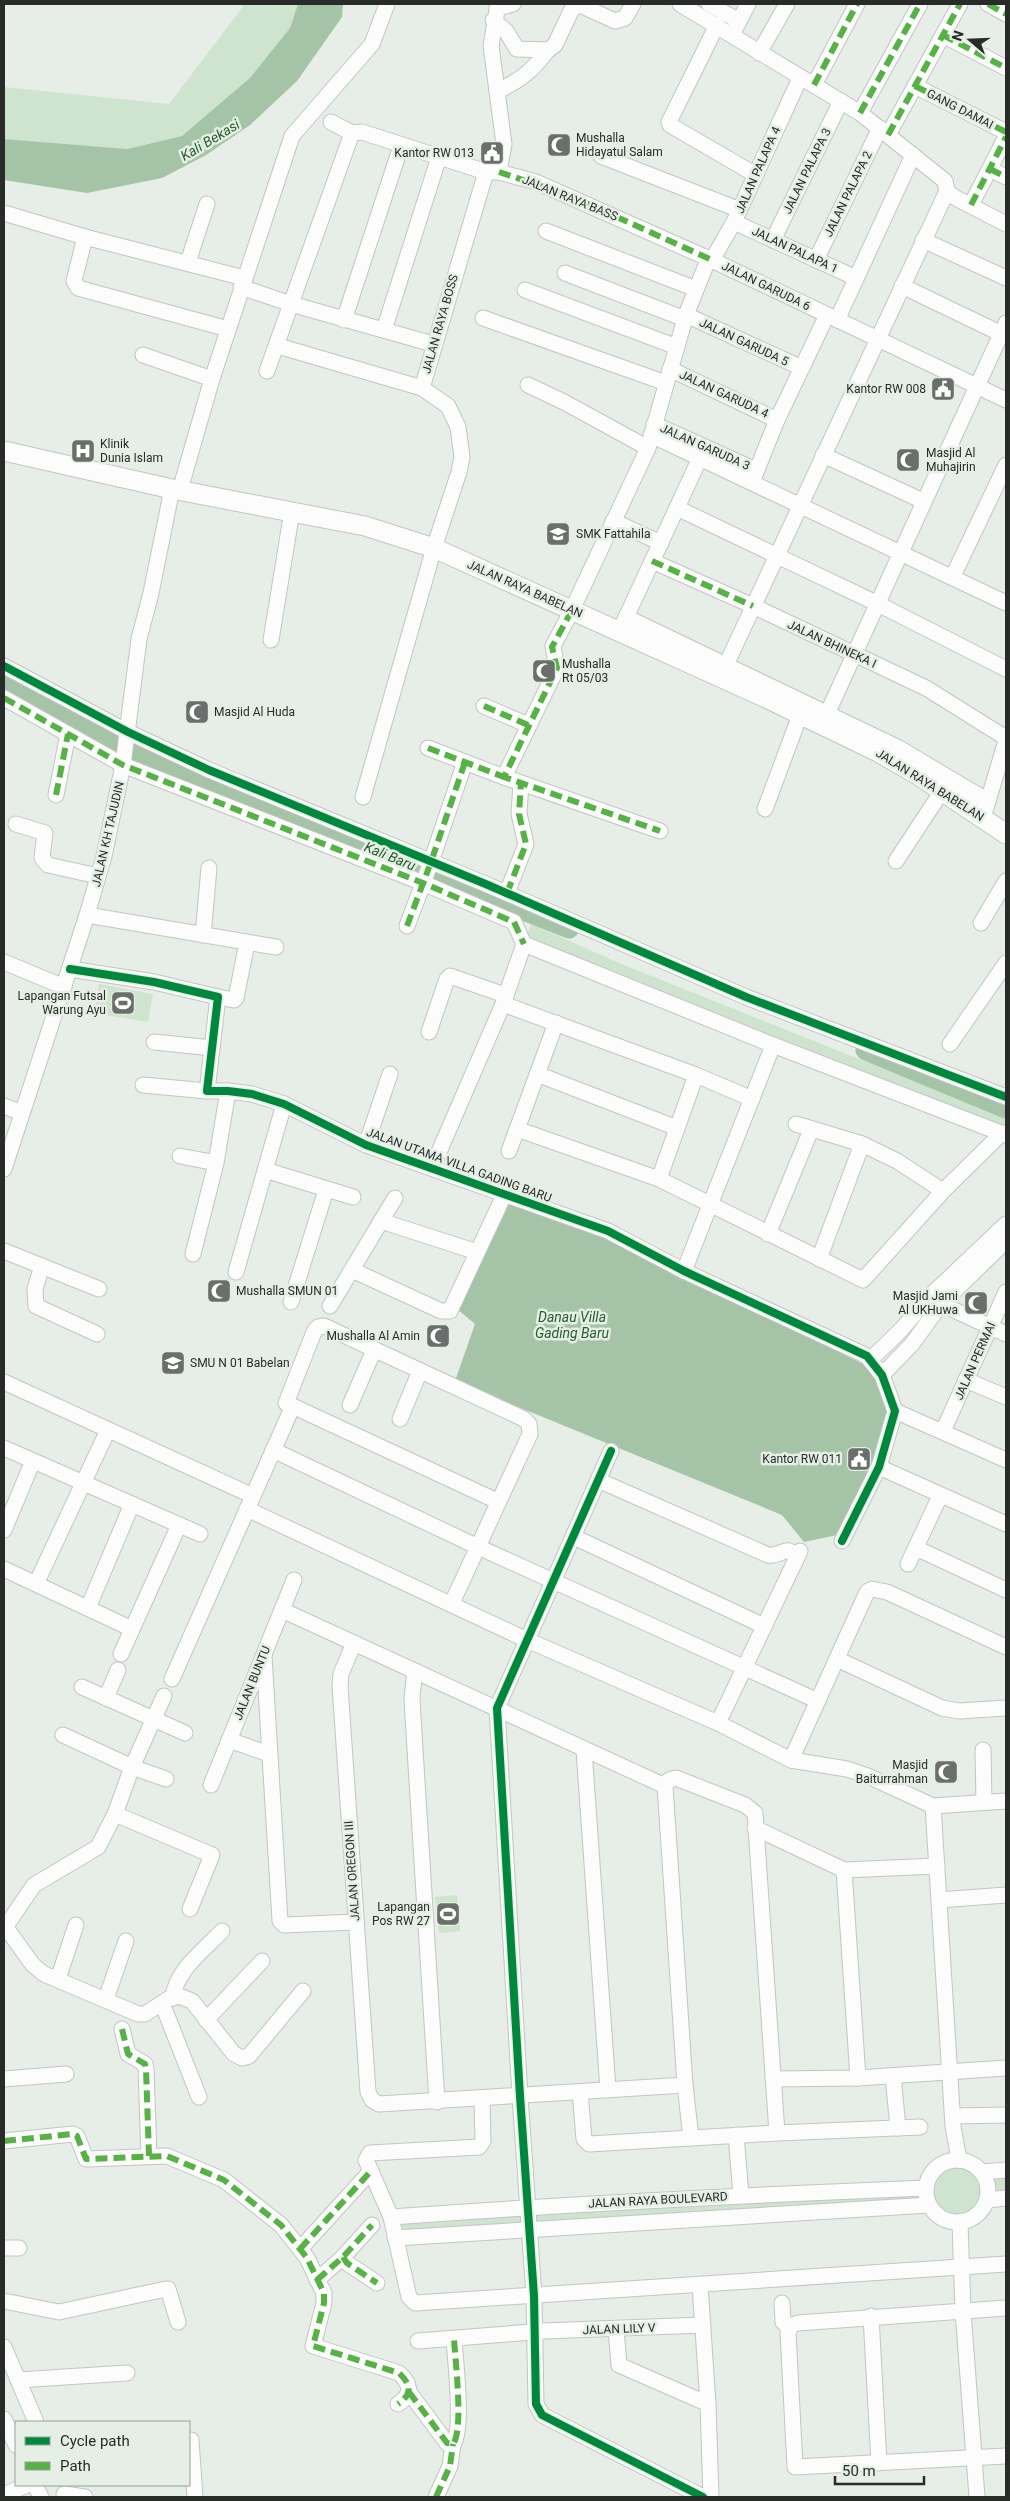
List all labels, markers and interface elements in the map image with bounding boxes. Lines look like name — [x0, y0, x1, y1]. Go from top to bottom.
north arrow — [945, 15, 995, 65]
text: N — [949, 28, 967, 43]
street label: GANG DAMAI — [924, 86, 996, 132]
water label: Kali Bekasi — [178, 116, 243, 164]
street label: JALAN PALAPA 4 — [733, 124, 784, 216]
street label: JALAN PALAPA 3 — [780, 126, 834, 216]
place label: Mushalla Hidayatul Salam — [576, 131, 663, 159]
mosque icon: Mushalla Hidayatul Salam — [546, 132, 572, 158]
public building icon: Kantor RW 013 — [479, 140, 505, 166]
place label: Kantor RW 013 — [394, 146, 474, 160]
street label: JALAN PALAPA 2 — [821, 149, 875, 239]
street label: JALAN RAYA BASS — [520, 172, 620, 224]
street label: JALAN PALAPA 1 — [750, 224, 840, 276]
street label: JALAN GARUDA 6 — [719, 259, 813, 314]
street label: JALAN RAYA BOSS — [419, 273, 461, 375]
street label: JALAN GARUDA 5 — [697, 315, 791, 369]
street label: JALAN GARUDA 4 — [677, 367, 771, 421]
public building icon: Kantor RW 008 — [930, 376, 956, 402]
place label: Kantor RW 008 — [846, 382, 926, 396]
street label: JALAN GARUDA 3 — [658, 421, 752, 473]
place label: Klinik Dunia Islam — [100, 437, 163, 465]
hospital icon: Klinik Dunia Islam — [70, 438, 96, 464]
place label: Masjid Al Muhajirin — [926, 446, 976, 474]
mosque icon: Masjid Al Muhajirin — [895, 447, 921, 473]
school or university icon: SMK Fattahila — [545, 521, 571, 547]
place label: SMK Fattahila — [576, 527, 650, 541]
street label: JALAN RAYA BABELAN — [465, 557, 585, 621]
street label: JALAN BHINEKA I — [785, 617, 879, 671]
place label: Mushalla Rt 05/03 — [562, 657, 611, 685]
mosque icon: Mushalla Rt 05/03 — [531, 658, 557, 684]
mosque icon: Masjid Al Huda — [184, 699, 210, 725]
place label: Masjid Al Huda — [214, 705, 295, 719]
street label: JALAN RAYA BABELAN — [873, 746, 987, 824]
street label: JALAN KH TAJUDIN — [89, 780, 127, 888]
water label: Kali Baru — [362, 838, 418, 874]
place label: Lapangan Futsal Warung Ayu — [18, 989, 106, 1017]
sports icon: Lapangan Futsal Warung Ayu — [110, 990, 136, 1016]
street label: JALAN UTAMA VILLA GADING BARU — [365, 1125, 553, 1205]
mosque icon: Mushalla SMUN 01 — [206, 1278, 232, 1304]
place label: Mushalla SMUN 01 — [236, 1284, 338, 1298]
place label: Masjid Jami Al UKHuwa — [893, 1289, 958, 1317]
mosque icon: Masjid Jami Al UKHuwa — [963, 1290, 989, 1316]
water label: Danau Villa Gading Baru — [535, 1309, 610, 1341]
street label: JALAN PERMAI — [952, 1320, 998, 1402]
mosque icon: Mushalla Al Amin — [425, 1323, 451, 1349]
place label: Mushalla Al Amin — [327, 1329, 420, 1343]
school or university icon: SMU N 01 Babelan — [160, 1350, 186, 1376]
place label: SMU N 01 Babelan — [190, 1356, 290, 1370]
public building icon: Kantor RW 011 — [846, 1446, 872, 1472]
place label: Kantor RW 011 — [762, 1452, 842, 1466]
street label: JALAN BUNTU — [231, 1644, 273, 1722]
place label: Masjid Baiturrahman — [856, 1758, 928, 1786]
mosque icon: Masjid Baiturrahman — [933, 1759, 959, 1785]
street label: JALAN OREGON III — [342, 1820, 362, 1922]
place label: Lapangan Pos RW 27 — [372, 1900, 430, 1928]
sports icon: Lapangan Pos RW 27 — [435, 1901, 461, 1927]
street label: JALAN RAYA BOULEVARD — [588, 2189, 728, 2211]
street label: JALAN LILY V — [582, 2321, 656, 2337]
legend — [15, 2421, 190, 2486]
text: Cycle path — [60, 2432, 130, 2450]
scale bar — [835, 2454, 924, 2486]
text: Path — [60, 2457, 91, 2475]
text: 50 m — [842, 2462, 876, 2480]

